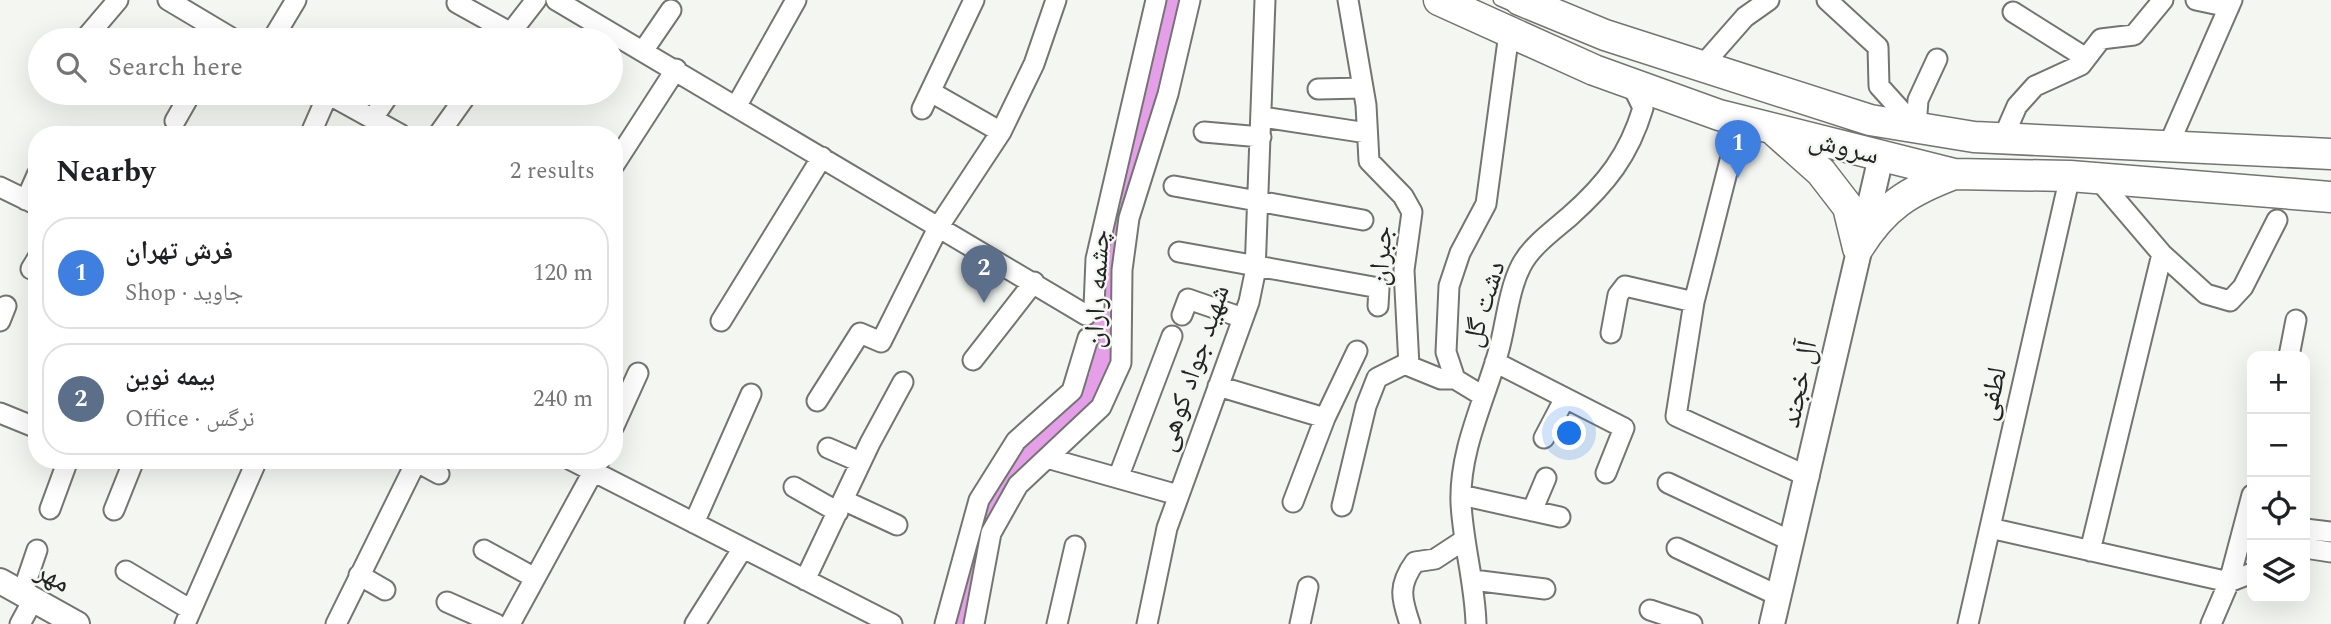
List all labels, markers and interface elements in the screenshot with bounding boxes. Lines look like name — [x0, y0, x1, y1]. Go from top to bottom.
search box — [28, 28, 623, 105]
text: Search here — [108, 47, 243, 87]
icon: search — [52, 48, 90, 86]
street label: سروش — [1804, 118, 1884, 176]
pin: 1 — [1715, 120, 1761, 178]
text: Nearby — [56, 149, 155, 195]
text: 2 results — [510, 154, 595, 189]
street label: جبران — [1357, 224, 1405, 288]
street label: چشمه راران — [1072, 228, 1122, 350]
text: فرش تهران — [125, 231, 233, 271]
pin: 2 — [961, 245, 1007, 303]
text: 1 — [75, 256, 87, 291]
text: 120 m — [533, 256, 593, 291]
street label: دشت گل — [1451, 256, 1517, 352]
text: Shop · جاوید — [125, 276, 243, 311]
street label: شهید جواد کوهی — [1144, 279, 1242, 457]
street label: آل خجند — [1769, 336, 1829, 432]
map controls — [2247, 351, 2310, 603]
button: + — [2247, 351, 2310, 414]
text: بیمه نوین — [125, 357, 215, 397]
street label: لطفی — [1965, 363, 2019, 425]
text: 2 — [75, 382, 87, 417]
text: 240 m — [533, 382, 593, 417]
text: Office · نرگس — [125, 402, 255, 437]
button: − — [2247, 414, 2310, 477]
your location — [1552, 416, 1586, 450]
button: locate — [2247, 477, 2310, 540]
button: layers — [2247, 540, 2310, 603]
street label: مهر — [27, 549, 79, 604]

